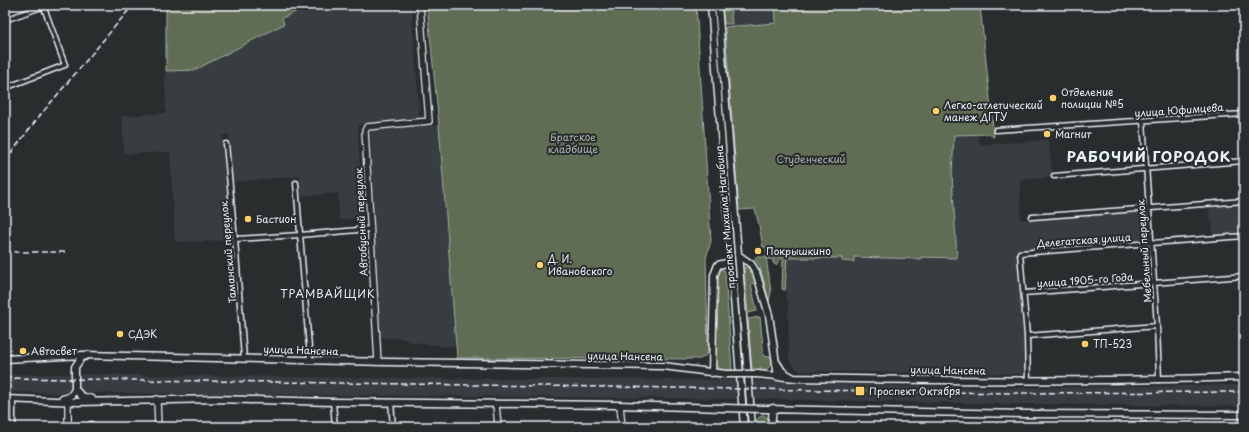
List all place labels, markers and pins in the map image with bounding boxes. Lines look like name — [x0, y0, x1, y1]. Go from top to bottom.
place label: Отделение полиции №5 — [1061, 84, 1124, 111]
marker: Отделение полиции №5 — [1048, 93, 1058, 103]
place label: Легко-атлетический манеж ДГТУ — [944, 97, 1043, 124]
marker: Легко-атлетический манеж ДГТУ — [931, 106, 941, 116]
place label: Магнит — [1055, 126, 1093, 141]
marker: Магнит — [1042, 129, 1052, 139]
place label: Бастион — [256, 211, 296, 226]
marker: Бастион — [243, 214, 253, 224]
place label: Покрышкино — [766, 243, 831, 258]
marker: Покрышкино — [753, 246, 763, 256]
place label: Д. И. Ивановского — [547, 251, 613, 278]
marker: Д. И. Ивановского — [535, 260, 545, 270]
place label: СДЭК — [128, 326, 157, 341]
marker: СДЭК — [115, 329, 125, 339]
place label: ТП-523 — [1093, 336, 1132, 351]
marker: ТП-523 — [1080, 339, 1090, 349]
place label: Автосвет — [31, 343, 77, 358]
marker: Автосвет — [18, 346, 28, 356]
place label: Проспект Октября — [869, 383, 960, 398]
marker: Проспект Октября — [854, 385, 866, 397]

